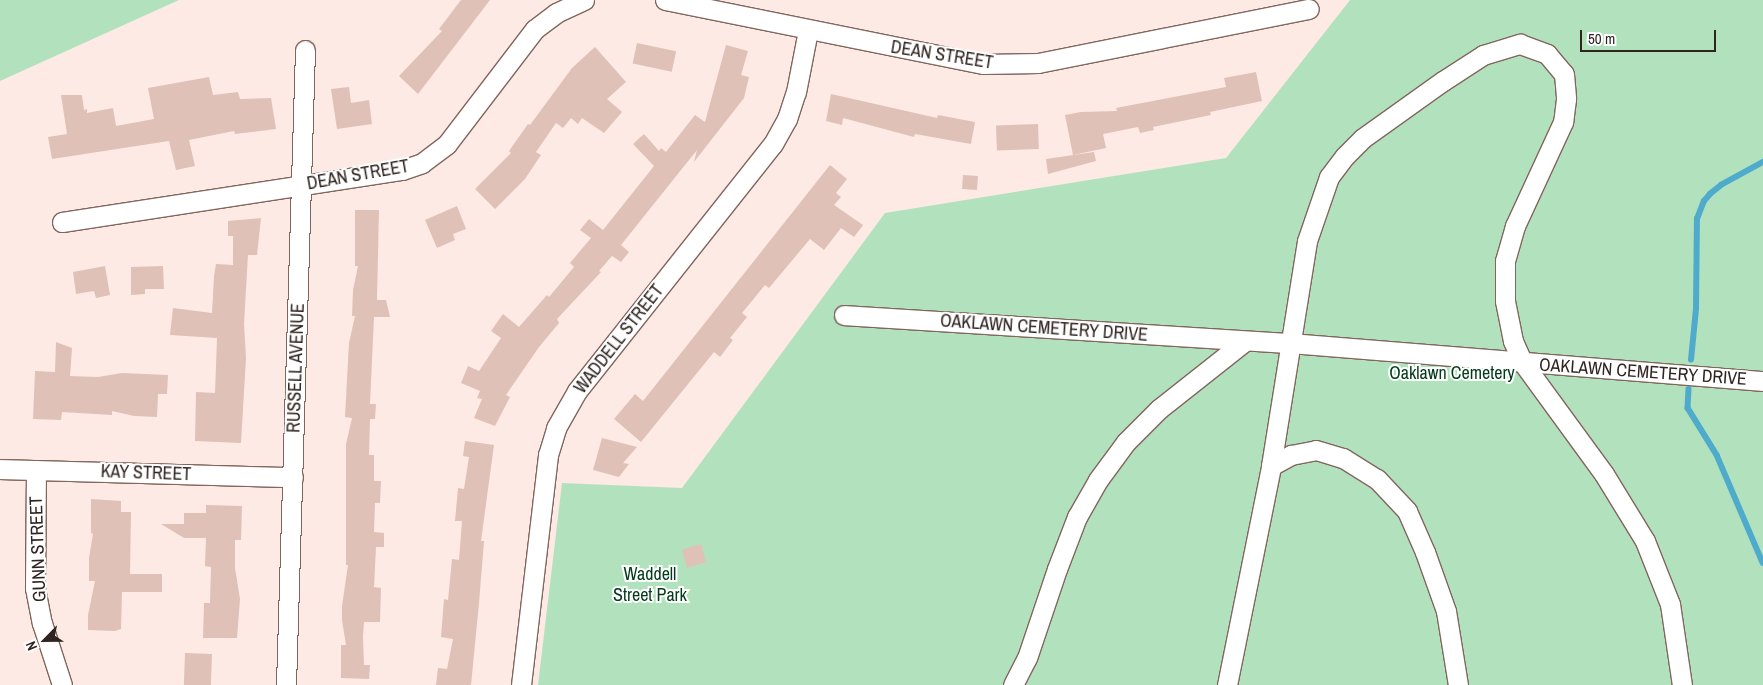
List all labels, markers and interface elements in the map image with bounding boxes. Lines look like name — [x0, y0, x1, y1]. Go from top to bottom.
scale bar — [1583, 20, 1719, 52]
text: 50 m — [1588, 28, 1615, 49]
street label: DEAN STREET — [889, 36, 995, 74]
street label: DEAN STREET — [305, 155, 411, 195]
street label: WADDELL STREET — [570, 280, 668, 398]
street label: RUSSELL AVENUE — [283, 302, 309, 434]
street label: OAKLAWN CEMETERY DRIVE — [939, 310, 1149, 346]
street label: OAKLAWN CEMETERY DRIVE — [1538, 354, 1748, 390]
park label: Oaklawn Cemetery — [1389, 362, 1515, 384]
street label: KAY STREET — [100, 461, 192, 485]
street label: GUNN STREET — [25, 496, 51, 602]
park label: Waddell Street Park — [613, 564, 687, 606]
north arrow — [20, 615, 70, 665]
text: N — [21, 639, 41, 653]

